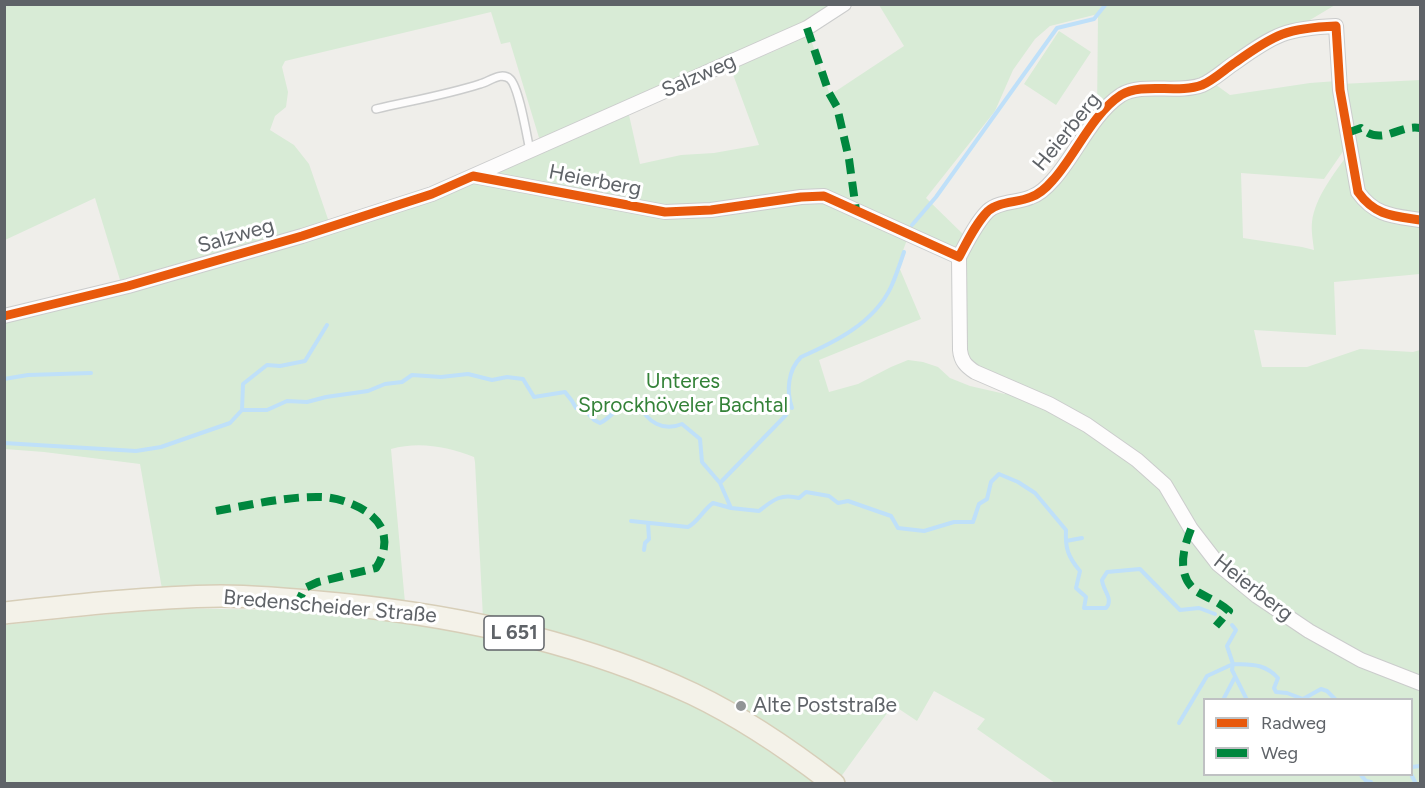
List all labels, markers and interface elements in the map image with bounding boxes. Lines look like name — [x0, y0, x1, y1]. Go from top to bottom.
street label: Salzweg — [658, 49, 740, 103]
street label: Heierberg — [1028, 88, 1106, 176]
street label: Heierberg — [547, 160, 643, 202]
street label: Salzweg — [195, 213, 277, 259]
park label: Unteres Sprockhöveler Bachtal — [578, 369, 788, 419]
street label: Heierberg — [1208, 549, 1298, 627]
street label: Bredenscheider Straße — [222, 585, 438, 629]
road number: L 651 — [484, 616, 544, 650]
place label: Alte Poststraße — [753, 693, 897, 719]
legend — [1203, 698, 1413, 776]
marker: Alte Poststraße — [734, 699, 748, 713]
text: Radweg — [1261, 712, 1326, 734]
text: Weg — [1261, 742, 1298, 764]

